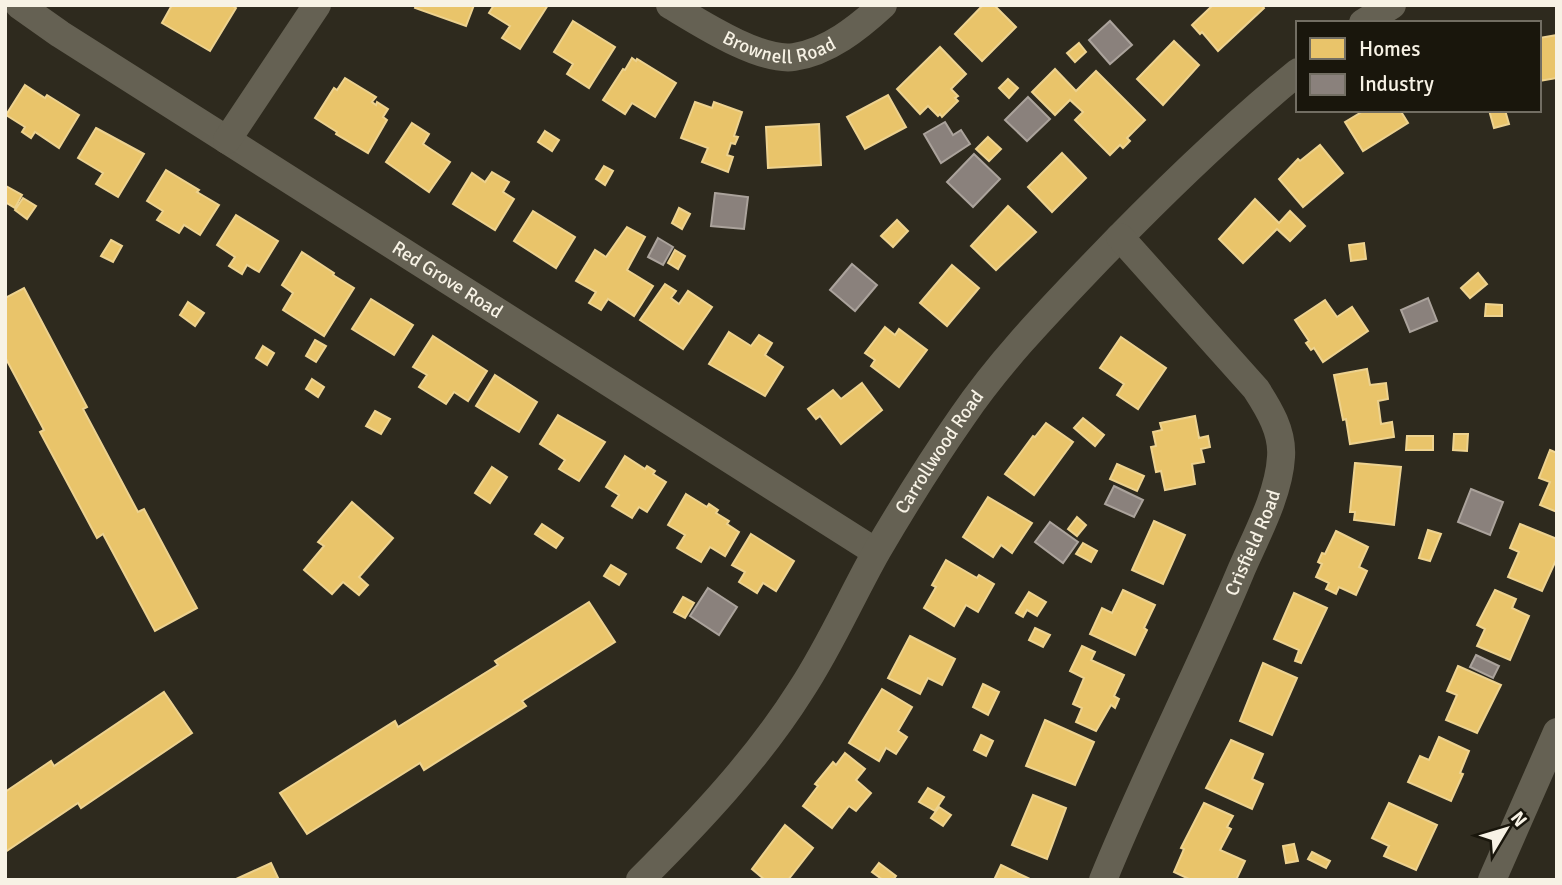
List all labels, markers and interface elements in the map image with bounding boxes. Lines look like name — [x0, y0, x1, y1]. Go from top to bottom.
legend — [1296, 21, 1541, 112]
street label: Brownell Road — [719, 26, 840, 70]
text: Homes — [1359, 36, 1421, 62]
text: Industry — [1359, 71, 1434, 97]
street label: Red Grove Road — [388, 236, 507, 324]
street label: Carrollwood Road — [890, 385, 989, 518]
street label: Crisfield Road — [1220, 487, 1286, 600]
north arrow — [1471, 794, 1541, 864]
text: N — [1505, 807, 1532, 832]

